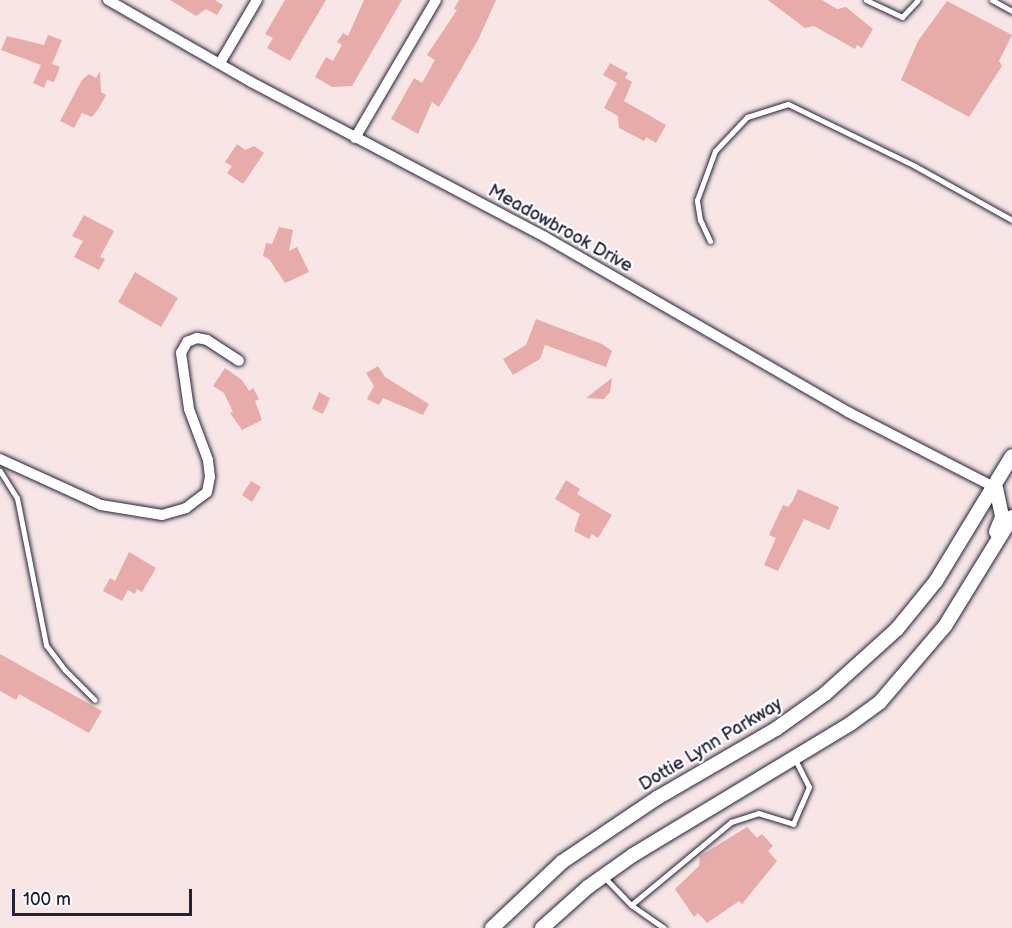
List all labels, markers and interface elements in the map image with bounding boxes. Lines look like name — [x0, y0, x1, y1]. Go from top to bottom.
street label: Meadowbrook Drive — [484, 180, 636, 278]
street label: Dottie Lynn Parkway — [636, 694, 786, 796]
scale bar — [15, 877, 195, 915]
text: 100 m — [23, 889, 71, 910]

